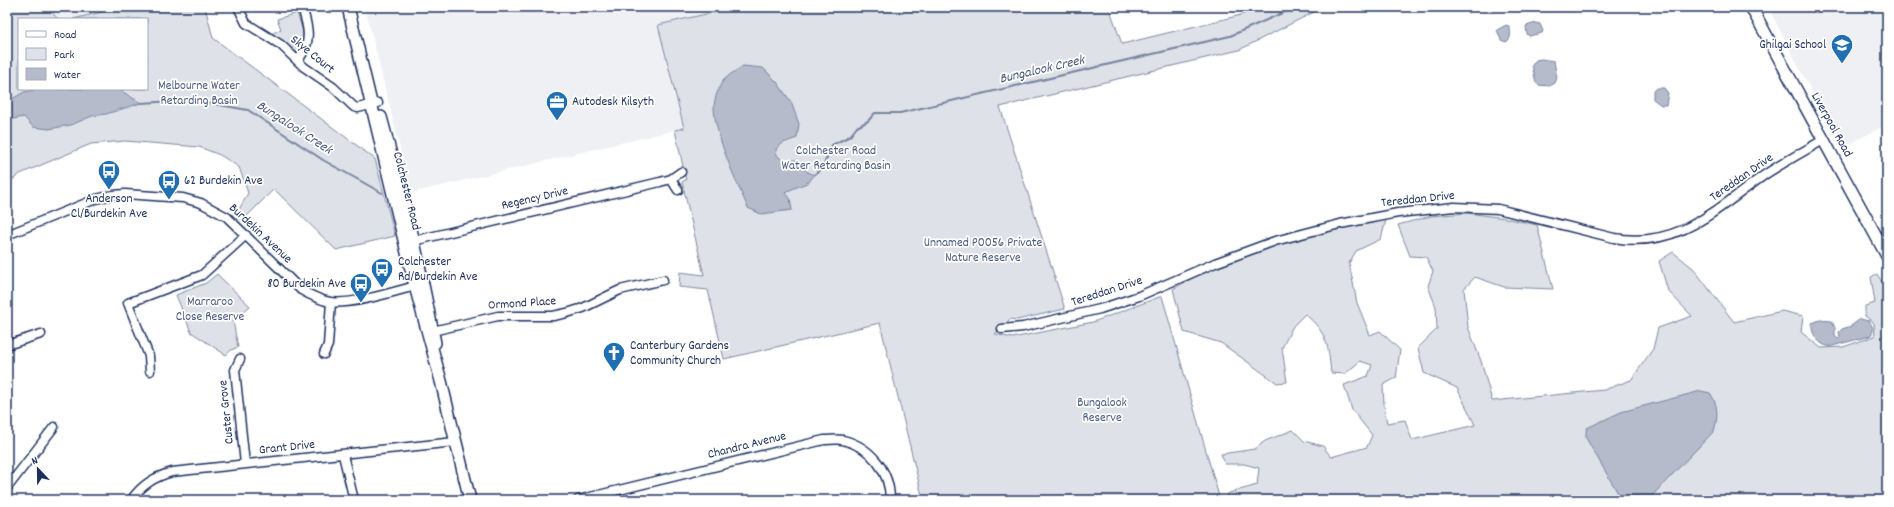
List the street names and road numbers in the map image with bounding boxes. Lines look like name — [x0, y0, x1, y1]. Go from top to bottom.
street label: Skye Court — [286, 31, 339, 79]
street label: Liverpool Road — [1805, 89, 1857, 161]
street label: Tereddan Drive — [1706, 149, 1778, 207]
street label: Colchester Road — [387, 150, 425, 232]
street label: Regency Drive — [500, 182, 571, 216]
street label: Tereddan Drive — [1380, 187, 1456, 213]
street label: Burdekin Avenue — [224, 200, 296, 269]
street label: Tereddan Drive — [1069, 271, 1145, 312]
street label: Ormond Place — [487, 292, 557, 316]
street label: Custer Grove — [214, 379, 240, 445]
street label: Chandra Avenue — [706, 427, 788, 465]
street label: Grant Drive — [258, 436, 316, 460]

